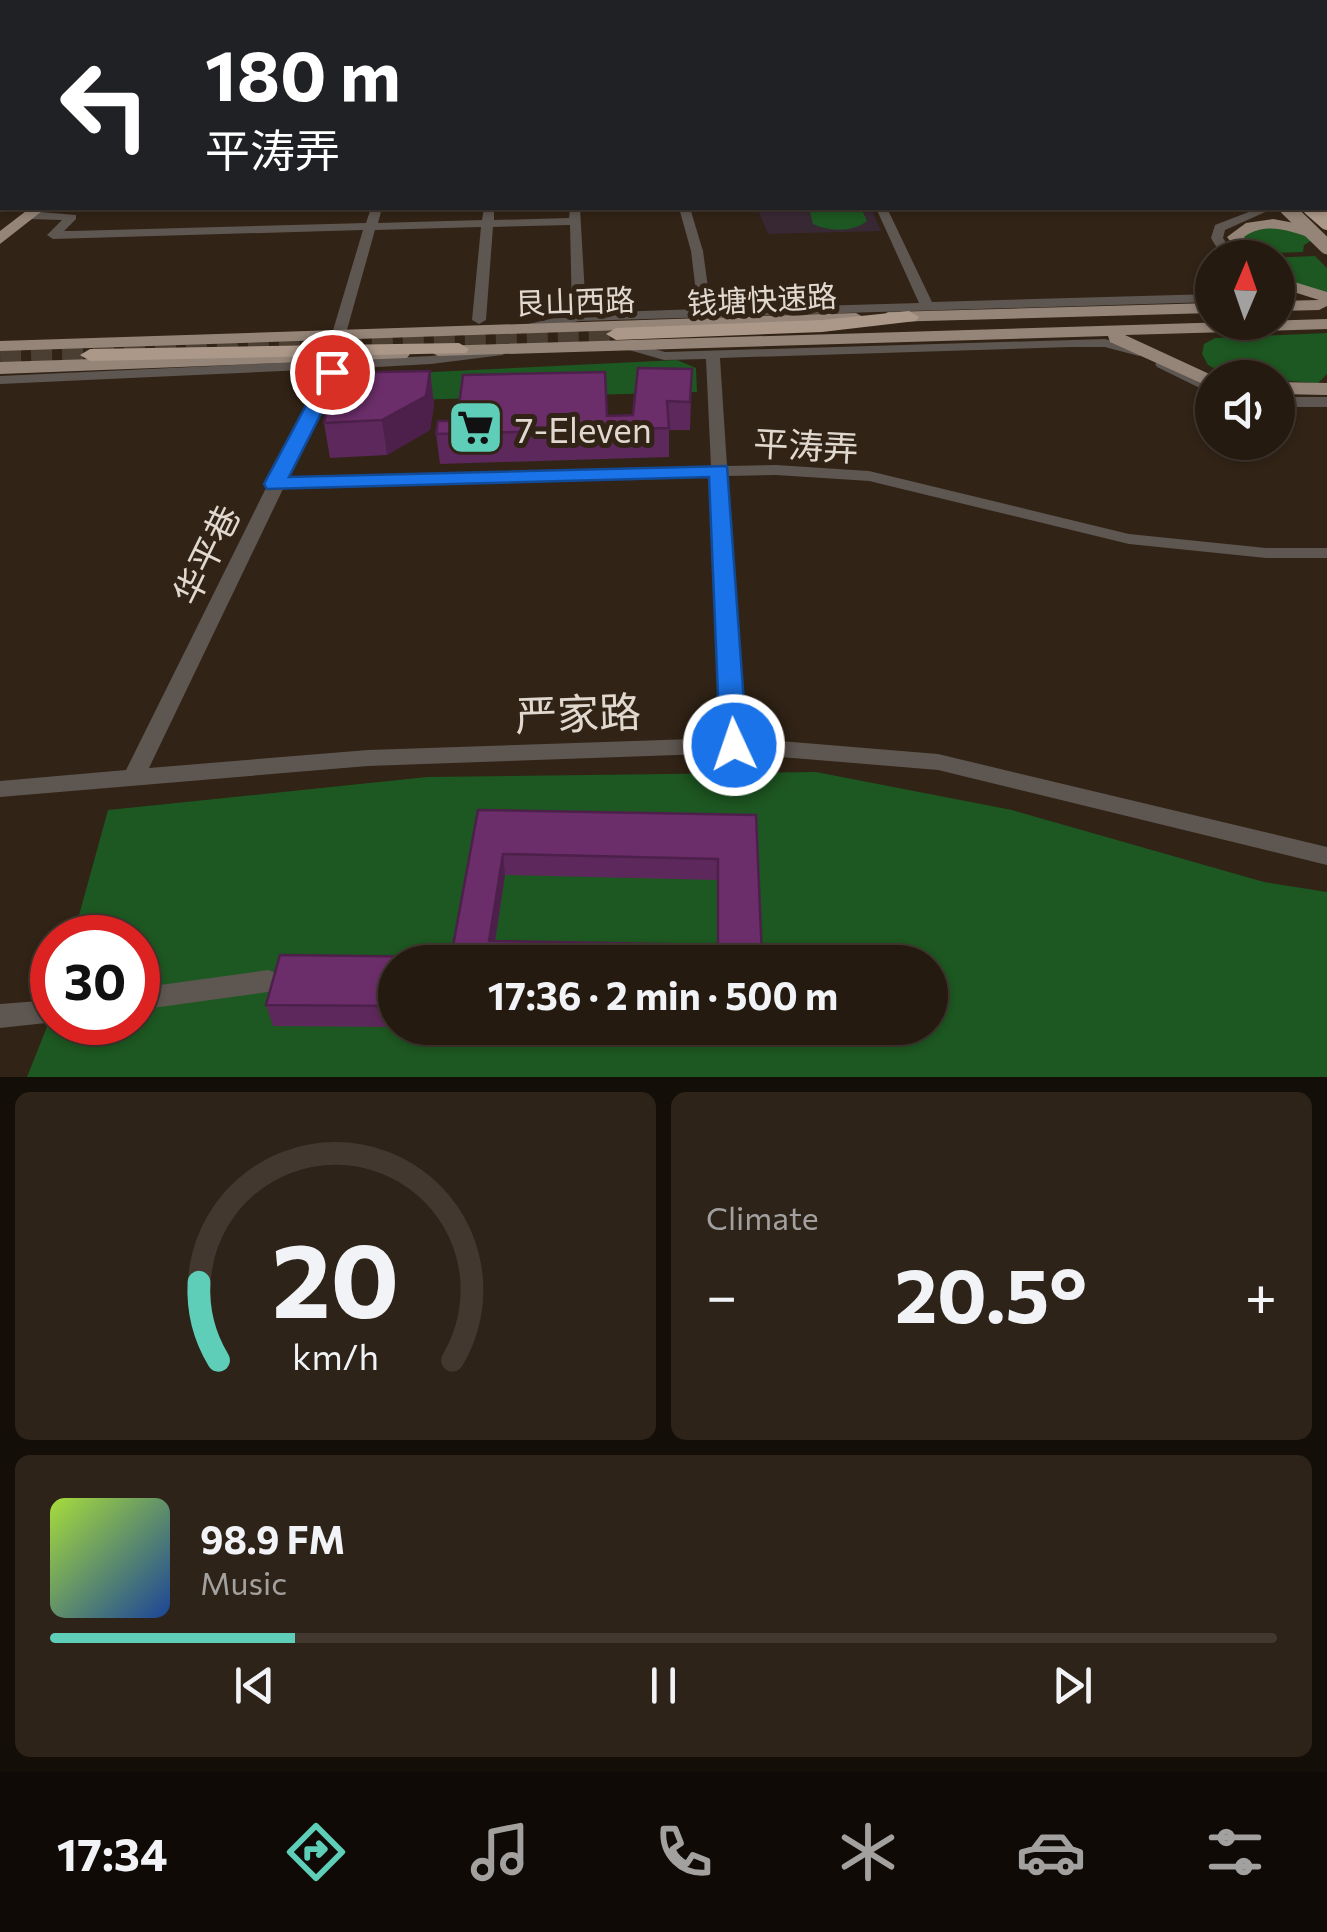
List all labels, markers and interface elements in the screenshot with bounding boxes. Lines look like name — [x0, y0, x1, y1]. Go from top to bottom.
text: 180 m — [205, 30, 401, 115]
icon: left — [40, 40, 170, 170]
text: 平涛弄 — [205, 121, 340, 176]
north arrow — [1195, 240, 1295, 340]
map controls — [1195, 240, 1295, 460]
street label: 钱塘快速路 — [686, 276, 838, 320]
street label: 艮山西路 — [514, 279, 636, 321]
pin — [290, 330, 375, 415]
icon: arrive — [305, 345, 360, 400]
button: sound — [1195, 360, 1295, 460]
supermarket icon: 7-Eleven — [446, 398, 506, 458]
place label: 7-Eleven — [515, 407, 652, 450]
street label: 平涛弄 — [752, 420, 860, 468]
street label: 华平巷 — [163, 497, 247, 611]
street label: 严家路 — [514, 684, 642, 740]
position arrow — [682, 693, 786, 797]
speed limit sign: 30 — [30, 915, 160, 1045]
text: 17:36 · 2 min · 500 m — [488, 971, 838, 1018]
text: Climate — [706, 1197, 819, 1237]
text: 20 — [272, 1212, 399, 1339]
text: 20.5° — [895, 1247, 1087, 1338]
text: − — [706, 1260, 737, 1327]
text: + — [1245, 1260, 1277, 1327]
text: km/h — [292, 1334, 379, 1377]
text: 98.9 FM — [200, 1515, 345, 1562]
text: Music — [200, 1562, 287, 1602]
icon: previous — [227, 1658, 282, 1713]
icon: pause — [636, 1658, 691, 1713]
icon: next — [1045, 1658, 1100, 1713]
icon: directions — [281, 1817, 351, 1887]
icon: music — [465, 1817, 535, 1887]
icon: phone — [649, 1817, 719, 1887]
icon: climate — [833, 1817, 903, 1887]
icon: car — [1016, 1817, 1086, 1887]
icon: filters — [1200, 1817, 1270, 1887]
text: 17:34 — [57, 1825, 168, 1880]

